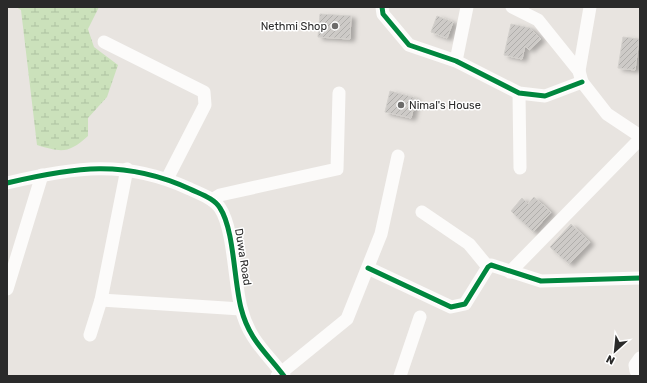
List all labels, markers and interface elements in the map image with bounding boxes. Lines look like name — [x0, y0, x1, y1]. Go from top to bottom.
place label: Nethmi Shop — [261, 20, 327, 33]
marker: Nethmi Shop — [330, 21, 340, 31]
place label: Nimal's House — [409, 99, 481, 112]
marker: Nimal's House — [396, 100, 406, 110]
street label: Duwa Road — [232, 227, 254, 287]
north arrow — [595, 331, 635, 371]
text: N — [604, 352, 617, 367]

